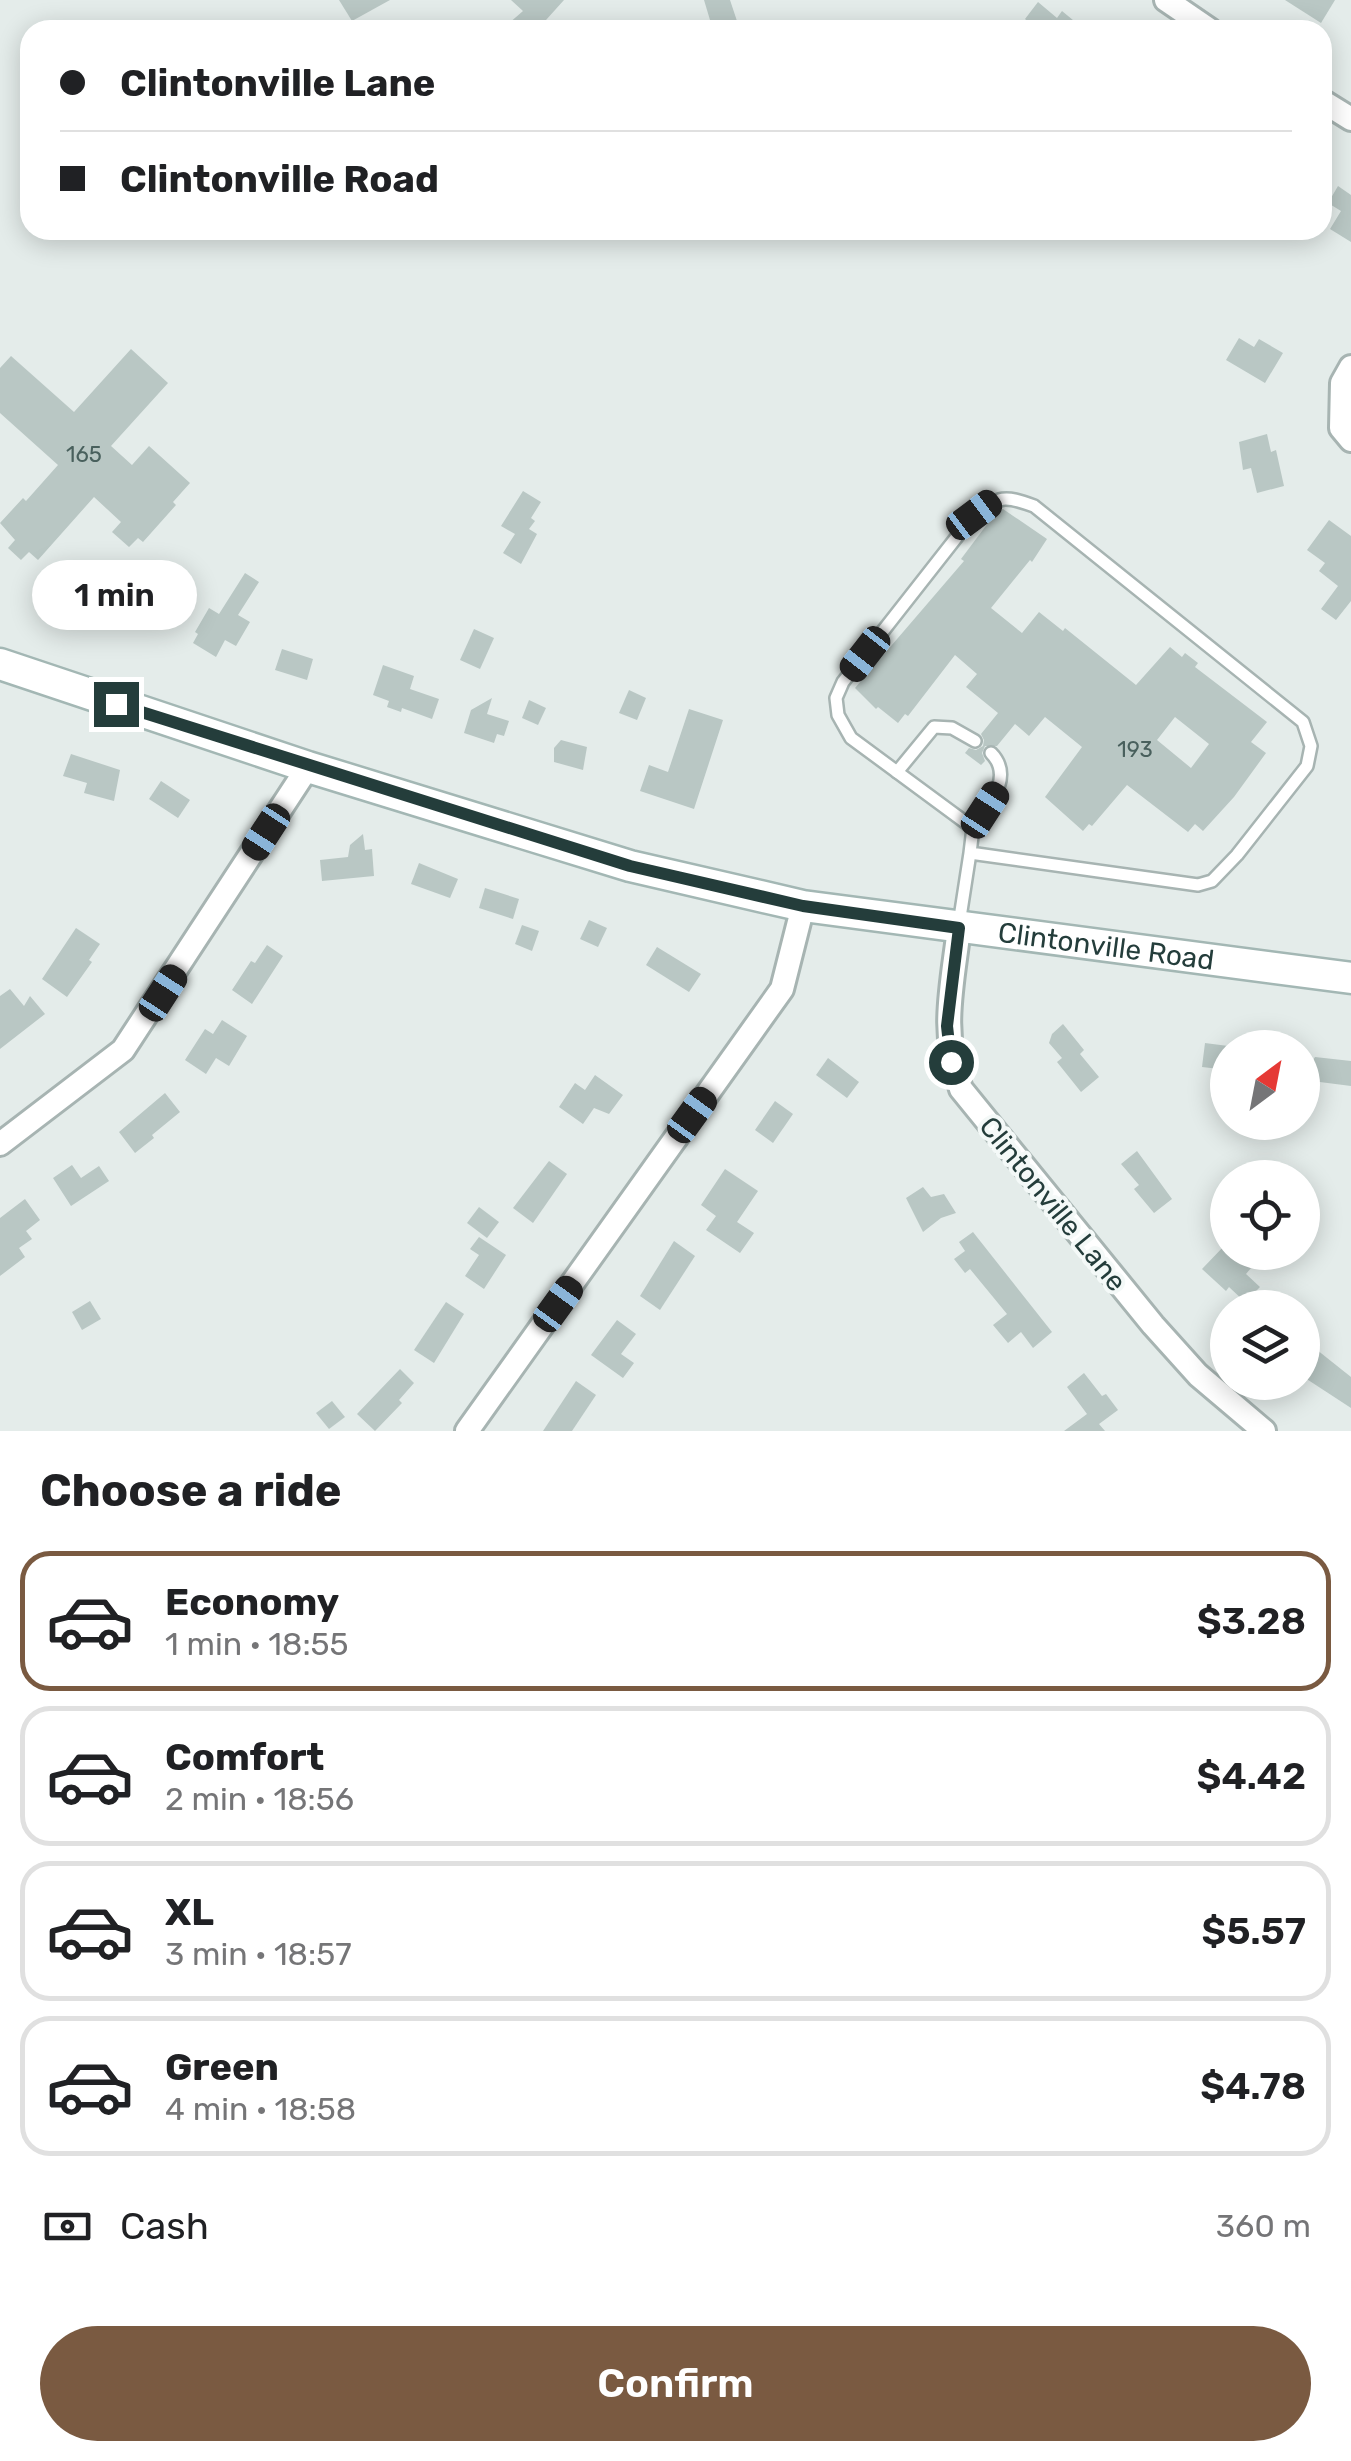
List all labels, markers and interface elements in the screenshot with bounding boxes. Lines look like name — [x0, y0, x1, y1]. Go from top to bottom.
text: Clintonville Lane — [120, 60, 435, 106]
text: Clintonville Road — [120, 156, 439, 202]
house number: 165 — [66, 441, 102, 468]
car — [941, 485, 1007, 545]
callout: 1 min — [34, 559, 198, 629]
text: 1 min — [74, 576, 155, 614]
car — [835, 621, 895, 687]
route end — [94, 682, 139, 727]
house number: 193 — [1117, 736, 1153, 763]
car — [956, 777, 1014, 843]
car — [237, 799, 295, 865]
street label: Clintonville Road — [996, 915, 1216, 976]
car — [134, 960, 192, 1026]
north arrow — [1210, 1030, 1320, 1140]
map controls — [1210, 1030, 1320, 1400]
route start — [929, 1040, 974, 1085]
car — [662, 1082, 722, 1148]
street label: Clintonville Lane — [973, 1110, 1133, 1298]
button: locate — [1210, 1160, 1320, 1270]
car — [528, 1271, 588, 1337]
button: layers — [1210, 1290, 1320, 1400]
text: Choose a ride — [40, 1464, 342, 1517]
icon: car — [45, 1576, 135, 1666]
text: Economy — [165, 1579, 339, 1625]
text: $3.28 — [1197, 1598, 1306, 1644]
text: 1 min · 18:55 — [165, 1625, 349, 1663]
icon: car — [45, 1731, 135, 1821]
text: Comfort — [165, 1734, 324, 1780]
text: $4.42 — [1197, 1753, 1306, 1799]
text: 2 min · 18:56 — [165, 1780, 354, 1818]
icon: car — [45, 1886, 135, 1976]
text: XL — [165, 1889, 214, 1935]
text: $5.57 — [1202, 1908, 1306, 1954]
text: 3 min · 18:57 — [165, 1935, 352, 1973]
icon: car — [45, 2041, 135, 2131]
text: Green — [165, 2044, 279, 2090]
text: $4.78 — [1200, 2063, 1306, 2109]
text: 4 min · 18:58 — [165, 2090, 356, 2128]
icon: cash — [40, 2199, 95, 2254]
text: Cash — [120, 2203, 209, 2249]
text: 360 m — [1216, 2207, 1311, 2245]
button: Confirm — [40, 2326, 1311, 2441]

